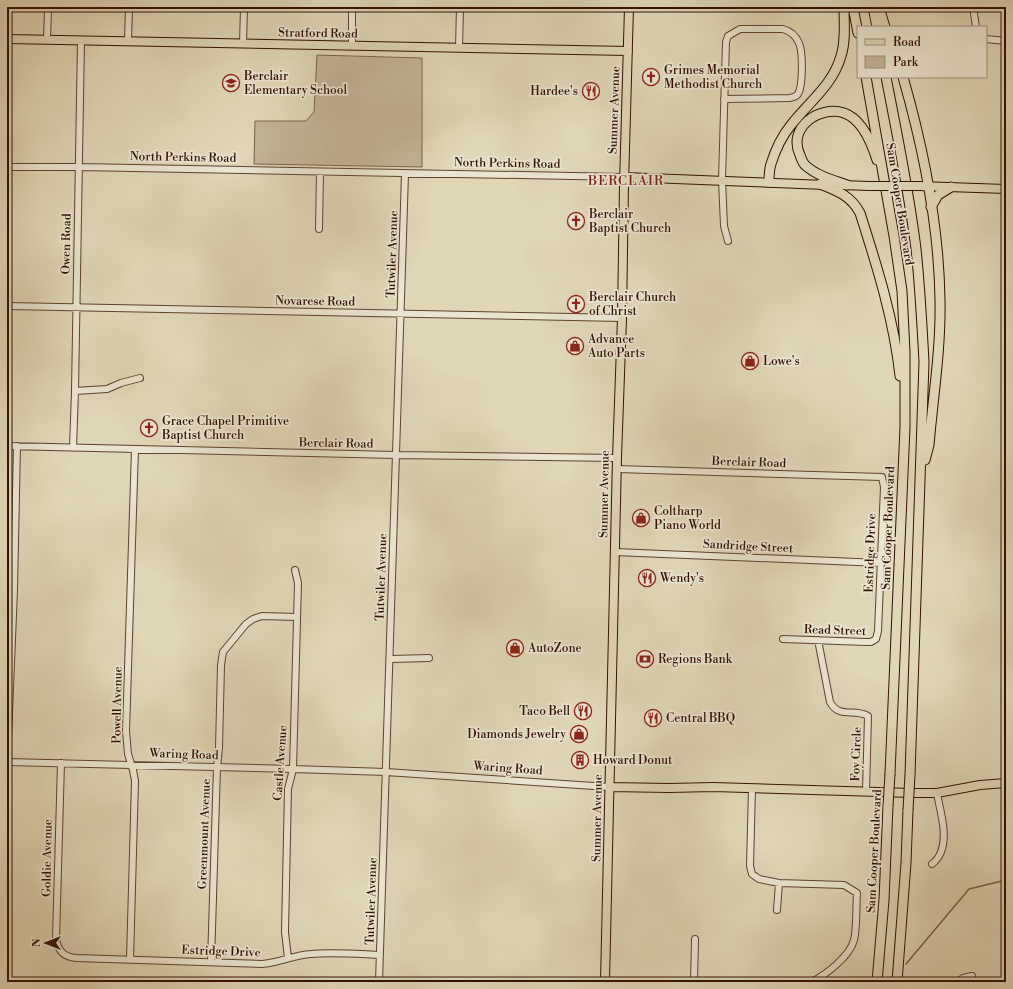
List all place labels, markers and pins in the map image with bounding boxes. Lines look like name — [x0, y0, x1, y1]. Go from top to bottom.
place label: Grimes Memorial Methodist Church — [664, 63, 762, 92]
church icon: Grimes Memorial Methodist Church — [641, 67, 661, 87]
place label: Berclair Elementary School — [243, 69, 348, 98]
school or university icon: Berclair Elementary School — [221, 73, 241, 93]
restaurant icon: Hardee's — [581, 81, 601, 101]
place label: Hardee's — [530, 84, 578, 99]
place label: Berclair Baptist Church — [588, 207, 671, 236]
church icon: Berclair Baptist Church — [566, 211, 586, 231]
place label: Berclair Church of Christ — [588, 290, 676, 319]
church icon: Berclair Church of Christ — [566, 294, 586, 314]
place label: Advance Auto Parts — [587, 332, 645, 361]
shop icon: Advance Auto Parts — [565, 336, 585, 356]
shop icon: Lowe's — [740, 351, 760, 371]
place label: Lowe's — [763, 354, 800, 369]
place label: Grace Chapel Primitive Baptist Church — [161, 414, 289, 443]
church icon: Grace Chapel Primitive Baptist Church — [139, 418, 159, 438]
place label: Coltharp Piano World — [654, 504, 721, 533]
shop icon: Coltharp Piano World — [631, 508, 651, 528]
restaurant icon: Wendy's — [637, 568, 657, 588]
place label: Wendy's — [659, 571, 704, 586]
shop icon: AutoZone — [505, 638, 525, 658]
place label: AutoZone — [527, 641, 582, 656]
bank icon: Regions Bank — [635, 649, 655, 669]
place label: Regions Bank — [658, 652, 733, 667]
restaurant icon: Taco Bell — [573, 701, 593, 721]
place label: Taco Bell — [519, 704, 570, 719]
restaurant icon: Central BBQ — [643, 708, 663, 728]
place label: Central BBQ — [666, 711, 735, 726]
shop icon: Diamonds Jewelry — [569, 724, 589, 744]
place label: Diamonds Jewelry — [467, 727, 566, 742]
building icon: Howard Donut — [570, 750, 590, 770]
place label: Howard Donut — [593, 753, 673, 768]

